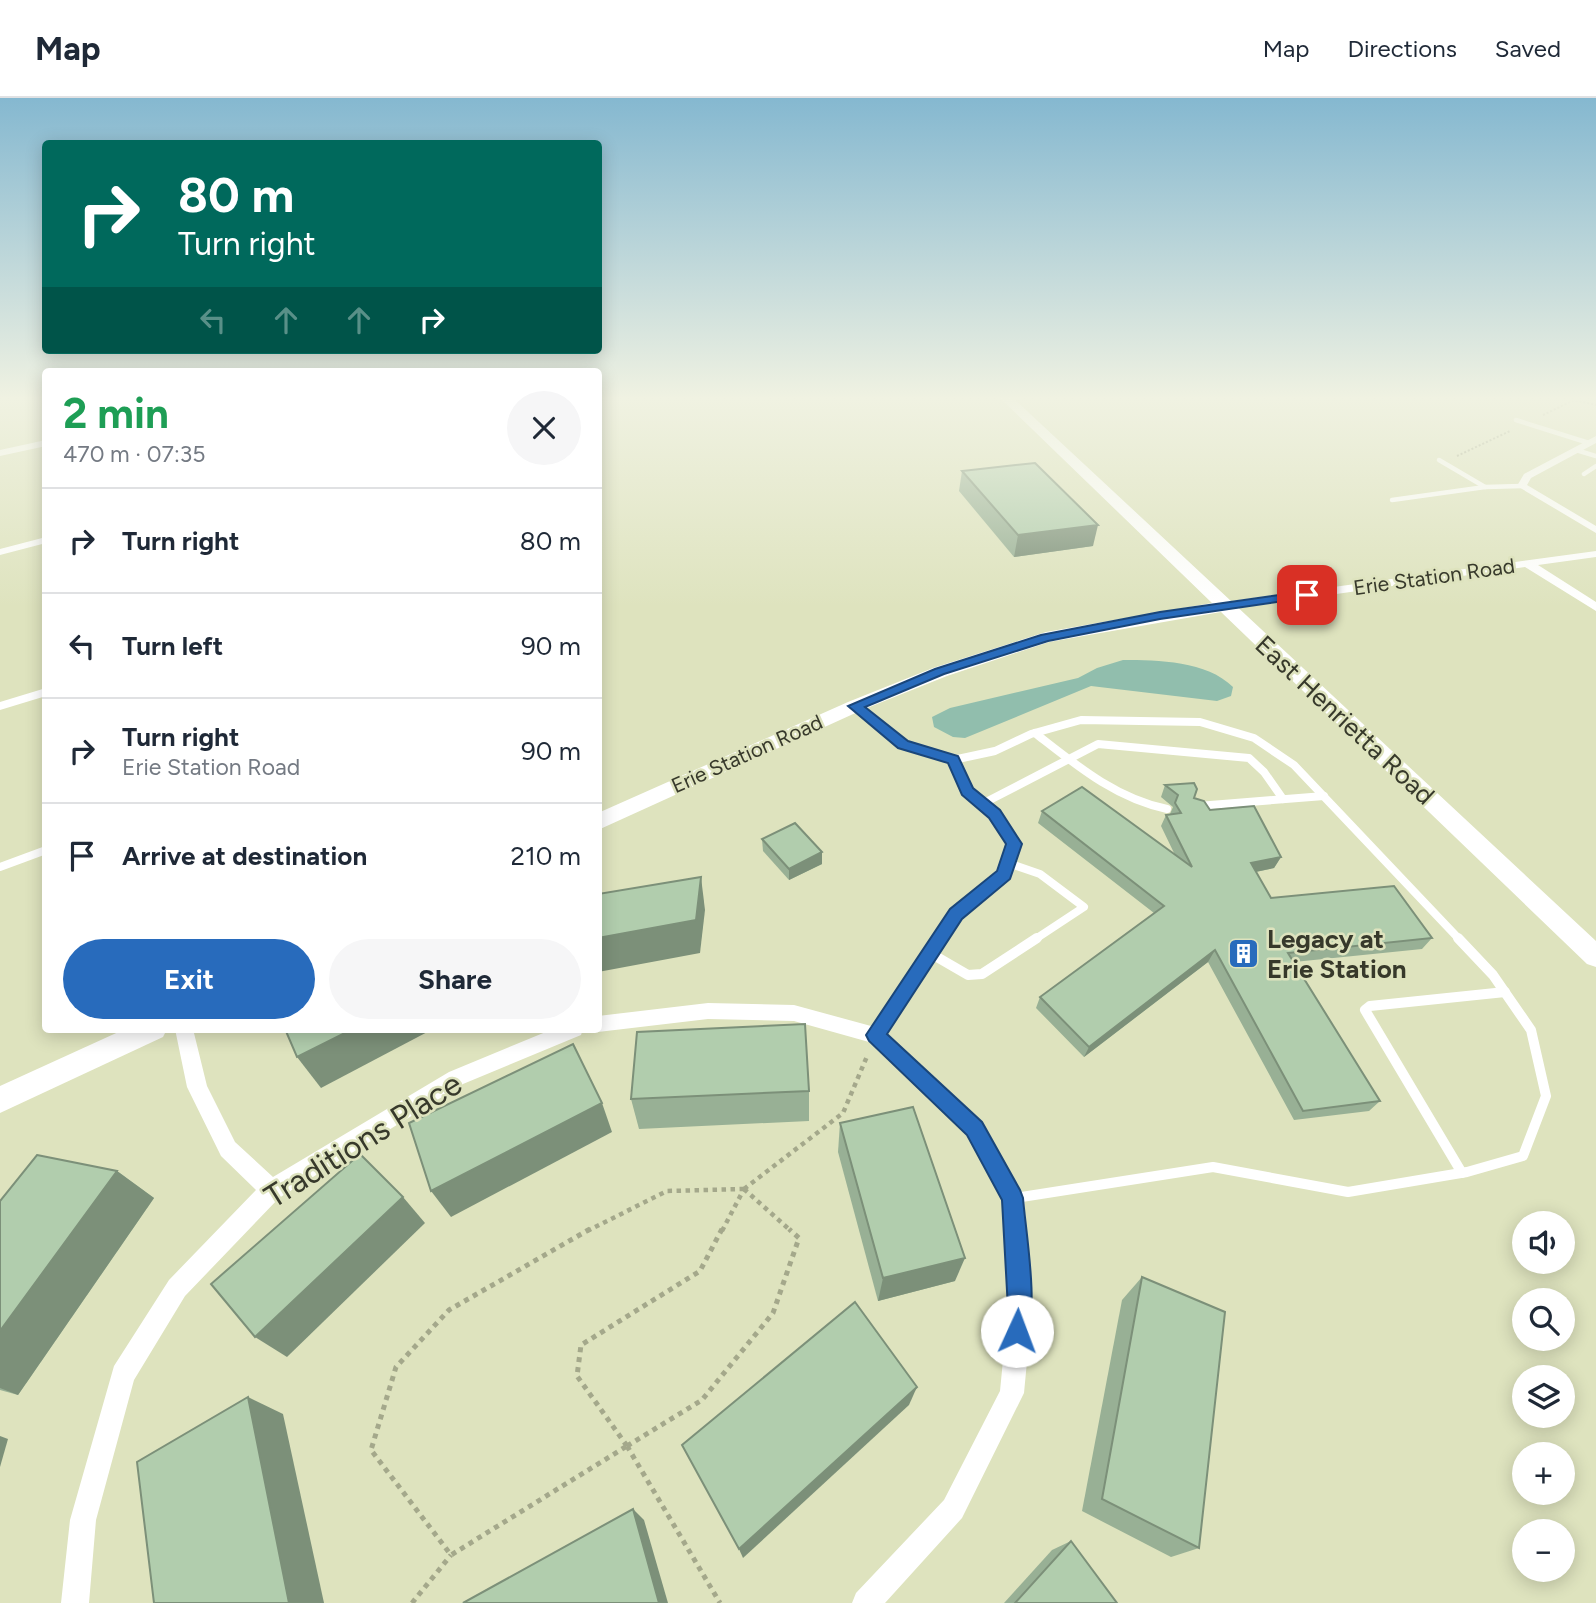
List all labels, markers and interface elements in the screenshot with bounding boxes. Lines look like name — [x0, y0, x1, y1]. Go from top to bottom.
text: Map — [35, 29, 101, 68]
text: Map — [1263, 34, 1309, 63]
text: Directions — [1347, 34, 1457, 63]
text: Saved — [1495, 34, 1561, 63]
text: 80 m — [178, 165, 294, 224]
icon: right — [63, 168, 154, 259]
text: Turn right — [178, 225, 316, 263]
icon: left — [194, 301, 232, 339]
icon: ahead — [267, 301, 305, 339]
icon: ahead — [340, 301, 378, 339]
icon: right — [413, 301, 451, 339]
text: 2 min — [63, 388, 169, 439]
button: close — [507, 391, 581, 465]
text: 470 m · 07:35 — [63, 440, 206, 468]
icon: right — [63, 522, 101, 560]
text: Turn right — [122, 525, 239, 557]
text: 80 m — [520, 525, 581, 557]
street label: Erie Station Road — [1352, 553, 1516, 600]
pin — [1277, 565, 1337, 625]
icon: arrive — [1288, 576, 1326, 614]
icon: left — [63, 627, 101, 665]
street label: East Henrietta Road — [1249, 629, 1441, 811]
text: Turn left — [122, 630, 223, 662]
text: 90 m — [521, 630, 581, 662]
street label: Erie Station Road — [667, 709, 826, 798]
text: Turn right — [122, 721, 239, 753]
icon: right — [63, 732, 101, 770]
text: 90 m — [521, 735, 581, 767]
text: Erie Station Road — [122, 753, 300, 781]
icon: arrive — [63, 837, 101, 875]
text: Arrive at destination — [122, 840, 367, 872]
text: 210 m — [511, 840, 581, 872]
place label: Legacy at Erie Station — [1267, 923, 1407, 985]
building icon: Legacy at Erie Station — [1227, 937, 1261, 971]
button: Exit — [63, 939, 315, 1019]
button: Share — [329, 939, 581, 1019]
street label: Traditions Place — [258, 1064, 468, 1216]
map controls — [1512, 1211, 1575, 1582]
button: sound — [1512, 1211, 1575, 1274]
button: search — [1512, 1288, 1575, 1351]
position arrow — [980, 1294, 1054, 1368]
button: layers — [1512, 1365, 1575, 1428]
button: + — [1512, 1442, 1575, 1505]
button: − — [1512, 1519, 1575, 1582]

